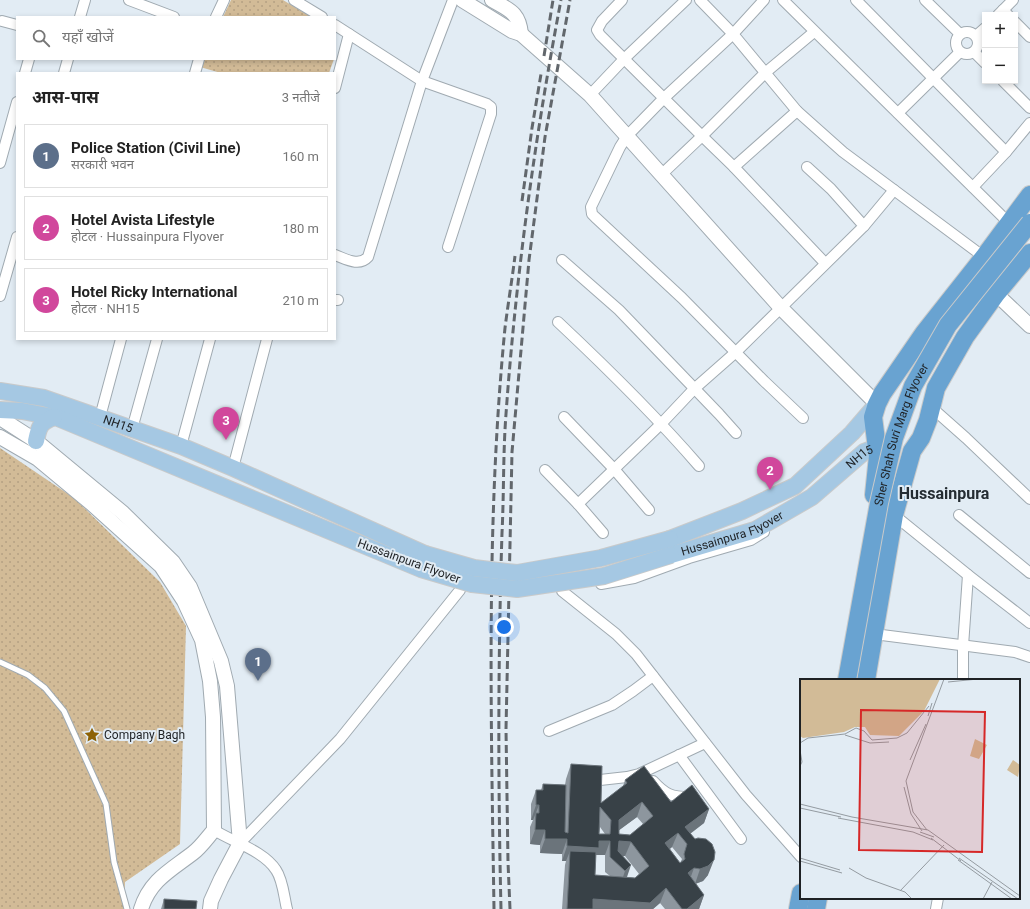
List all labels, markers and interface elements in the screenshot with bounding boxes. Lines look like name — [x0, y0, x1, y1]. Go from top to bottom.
map controls — [982, 12, 1018, 84]
button: + — [982, 12, 1018, 48]
search box — [16, 16, 336, 60]
icon: search — [30, 27, 52, 49]
text: यहाँ खोजें — [62, 28, 114, 46]
button: − — [982, 48, 1018, 84]
text: आस-पास — [32, 87, 99, 107]
text: 3 नतीजे — [282, 90, 320, 105]
text: Police Station (Civil Line) — [71, 139, 241, 157]
text: 1 — [42, 149, 50, 164]
text: 160 m — [282, 149, 319, 164]
text: सरकारी भवन — [71, 157, 134, 172]
text: Hotel Avista Lifestyle — [71, 211, 215, 229]
text: 2 — [42, 221, 50, 236]
text: 180 m — [282, 221, 319, 236]
text: होटल · Hussainpura Flyover — [71, 229, 224, 244]
text: Hotel Ricky International — [71, 283, 237, 301]
text: 3 — [42, 293, 50, 308]
text: 210 m — [282, 293, 319, 308]
text: होटल · NH15 — [71, 301, 140, 316]
street label: Sher Shah Suri Marg Flyover — [872, 361, 931, 507]
pin: 3 — [213, 407, 239, 440]
street label: NH15 — [101, 412, 135, 436]
street label: NH15 — [843, 442, 875, 471]
pin: 2 — [757, 457, 783, 490]
district label: Hussainpura — [899, 484, 990, 503]
street label: Hussainpura Flyover — [679, 508, 786, 559]
street label: Hussainpura Flyover — [356, 536, 462, 586]
your location — [494, 617, 514, 637]
pin: 1 — [245, 648, 271, 681]
inset map — [800, 679, 1020, 899]
place icon: Company Bagh — [83, 726, 101, 744]
place label: Company Bagh — [104, 728, 185, 742]

